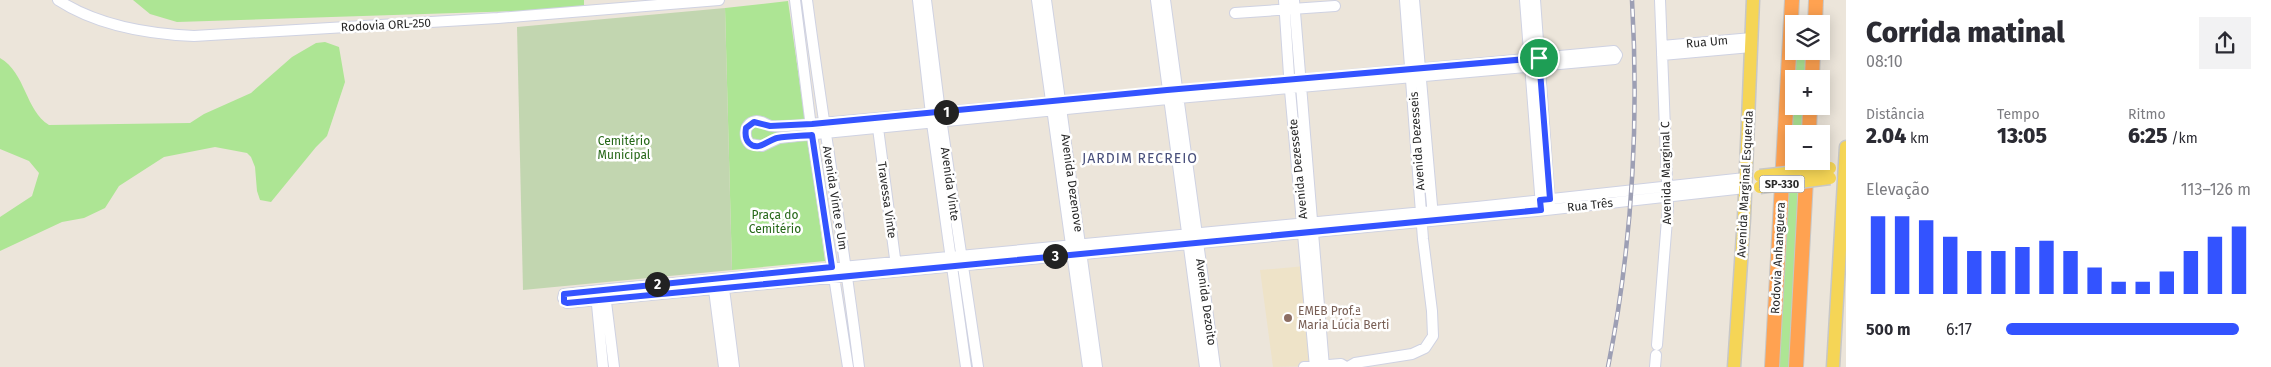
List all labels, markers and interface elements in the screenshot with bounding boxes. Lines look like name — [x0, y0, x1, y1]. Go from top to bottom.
map controls — [1785, 15, 1830, 170]
button: layers — [1785, 15, 1830, 60]
street label: Rodovia ORL-250 — [341, 16, 432, 34]
text: Corrida matinal — [1866, 16, 2065, 49]
button: share — [2199, 17, 2251, 69]
street label: Rua Um — [1685, 33, 1729, 51]
pin — [1518, 37, 1560, 79]
icon: arrive — [1525, 44, 1553, 72]
text: 08:10 — [1866, 52, 1903, 71]
button: + — [1785, 70, 1830, 115]
street label: Avenida Dezesseis — [1407, 91, 1427, 191]
pin: 1 — [934, 100, 958, 124]
text: 1 — [943, 104, 950, 121]
text: Distância — [1866, 106, 1925, 123]
text: Tempo — [1997, 106, 2040, 123]
text: Ritmo — [2128, 106, 2166, 123]
street label: Avenida Marginal Esquerda — [1734, 110, 1756, 258]
street label: Avenida Dezessete — [1286, 118, 1310, 220]
street label: Avenida Marginal C — [1658, 121, 1674, 225]
text: 2.04 — [1866, 123, 1906, 149]
text: 13:05 — [1997, 123, 2047, 149]
text: 6:25 — [2128, 123, 2168, 149]
button: − — [1785, 125, 1830, 170]
text: km — [1906, 130, 1929, 147]
text: /km — [2168, 130, 2198, 147]
street label: Avenida Dezenove — [1058, 133, 1086, 233]
park label: Cemitério Municipal — [598, 134, 651, 162]
street label: Avenida Vinte e Um — [820, 145, 850, 251]
street label: Avenida Vinte — [938, 146, 962, 222]
district label: JARDIM RECREIO — [1082, 150, 1198, 167]
street label: Travessa Vinte — [875, 161, 899, 239]
road number: SP-330 — [1760, 175, 1804, 192]
text: Elevação — [1866, 180, 1930, 199]
text: 113–126 m — [2181, 180, 2251, 199]
street label: Rua Três — [1566, 196, 1614, 214]
street label: Rodovia Anhanguera — [1768, 202, 1788, 314]
park label: Praça do Cemitério — [749, 208, 801, 236]
pin: 3 — [1042, 244, 1068, 268]
text: 3 — [1052, 248, 1059, 265]
street label: Avenida Dezoito — [1193, 258, 1219, 346]
pin: 2 — [644, 272, 670, 296]
text: 2 — [654, 276, 661, 293]
place label: EMEB Prof.ª Maria Lúcia Berti — [1298, 304, 1389, 332]
marker: EMEB Prof.ª Maria Lúcia Berti — [1282, 312, 1294, 324]
text: 500 m — [1866, 320, 1911, 339]
text: 6:17 — [1946, 320, 1972, 339]

